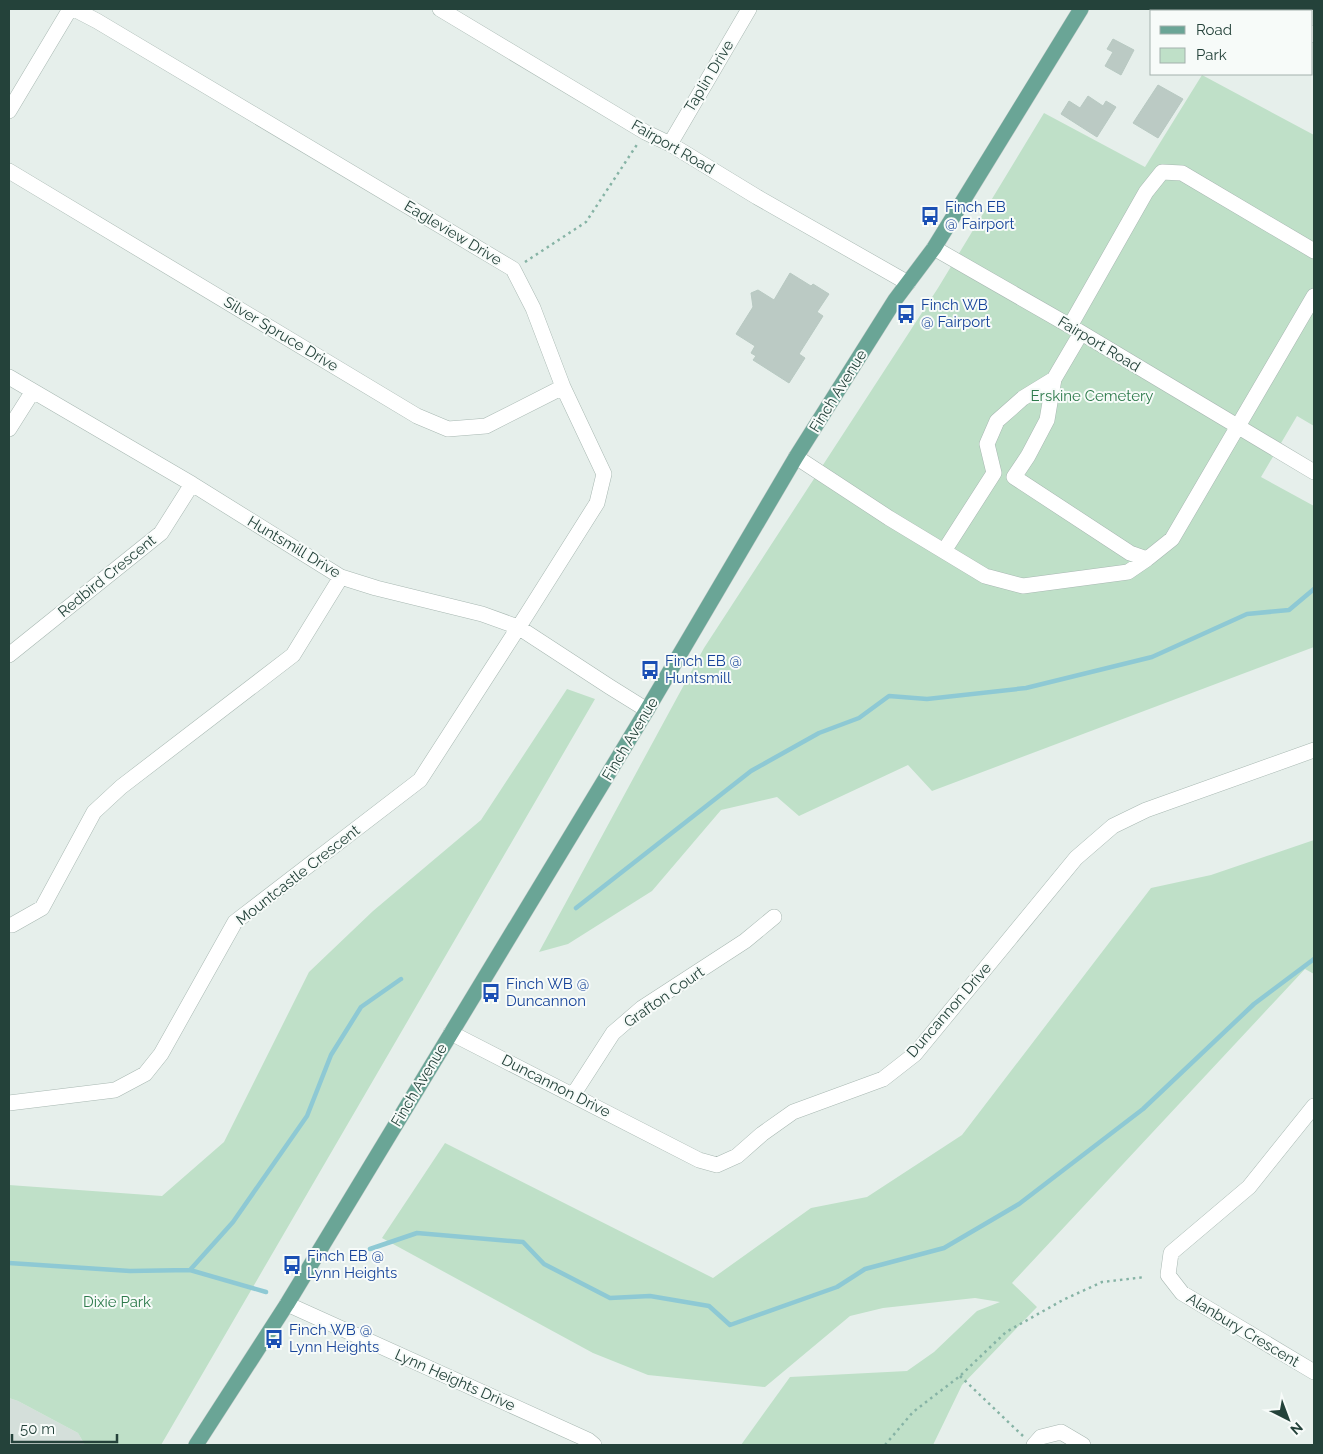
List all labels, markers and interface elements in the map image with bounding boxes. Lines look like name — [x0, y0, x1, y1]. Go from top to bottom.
legend — [1150, 10, 1313, 75]
text: Road — [1196, 21, 1232, 39]
street label: Taplin Drive — [680, 37, 738, 115]
text: Park — [1196, 46, 1227, 64]
street label: Fairport Road — [628, 116, 718, 178]
street label: Eagleview Drive — [401, 197, 505, 269]
place label: Finch EB @ Fairport — [945, 198, 1014, 233]
bus stop icon: Finch EB @ Fairport — [919, 205, 941, 227]
street label: Silver Spruce Drive — [220, 293, 342, 375]
place label: Finch WB @ Fairport — [921, 296, 990, 331]
bus stop icon: Finch WB @ Fairport — [895, 303, 917, 325]
street label: Fairport Road — [1055, 312, 1143, 376]
street label: Finch Avenue — [806, 346, 871, 436]
park label: Erskine Cemetery — [1031, 387, 1153, 405]
street label: Huntsmill Drive — [244, 512, 344, 582]
street label: Redbird Crescent — [55, 531, 159, 621]
place label: Finch EB @ Huntsmill — [665, 652, 742, 687]
bus stop icon: Finch EB @ Huntsmill — [639, 659, 661, 681]
street label: Finch Avenue — [598, 694, 662, 784]
street label: Mountcastle Crescent — [233, 821, 363, 929]
street label: Duncannon Drive — [903, 959, 995, 1061]
street label: Grafton Court — [620, 963, 708, 1031]
place label: Finch WB @ Duncannon — [506, 975, 589, 1010]
bus stop icon: Finch WB @ Duncannon — [480, 982, 502, 1004]
street label: Finch Avenue — [387, 1040, 451, 1130]
street label: Duncannon Drive — [499, 1051, 614, 1121]
place label: Finch EB @ Lynn Heights — [307, 1247, 397, 1282]
bus stop icon: Finch EB @ Lynn Heights — [281, 1254, 303, 1276]
street label: Alanbury Crescent — [1183, 1289, 1303, 1371]
park label: Dixie Park — [83, 1293, 151, 1311]
place label: Finch WB @ Lynn Heights — [289, 1321, 379, 1356]
bus stop icon: Finch WB @ Lynn Heights — [263, 1328, 285, 1350]
street label: Lynn Heights Drive — [392, 1345, 518, 1415]
north arrow — [1263, 1394, 1313, 1444]
scale bar — [12, 1412, 118, 1444]
text: N — [1287, 1419, 1306, 1438]
text: 50 m — [20, 1420, 55, 1438]

